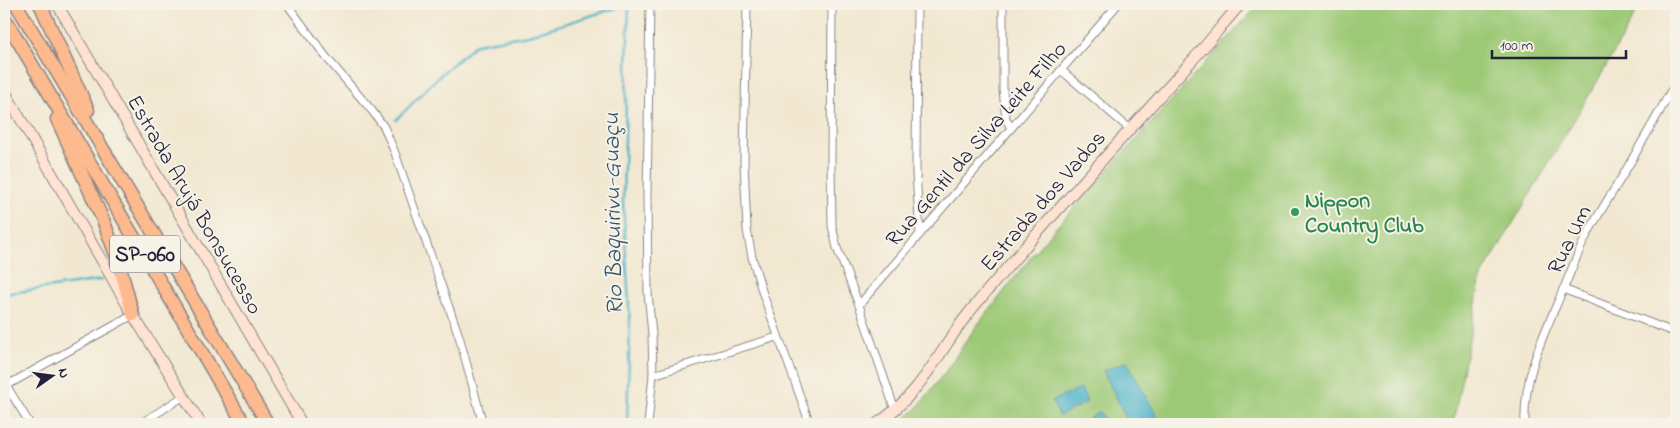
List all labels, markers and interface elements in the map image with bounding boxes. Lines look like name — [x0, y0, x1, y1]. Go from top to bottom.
scale bar — [1492, 28, 1626, 60]
street label: Rua Gentil da Silva Leite Filho — [879, 35, 1076, 255]
text: 100 m — [1500, 35, 1533, 57]
street label: Estrada Arujá Bonsucesso — [117, 90, 269, 321]
water label: Rio Baquirivu-Guaçu — [595, 112, 634, 316]
street label: Estrada dos Vados — [974, 124, 1115, 280]
place label: Nippon Country Club — [1305, 186, 1424, 244]
street label: Rua Um — [1540, 200, 1601, 280]
marker: Nippon Country Club — [1289, 206, 1301, 218]
road number: SP-060 — [110, 235, 180, 272]
north arrow — [28, 350, 78, 400]
text: N — [52, 366, 74, 380]

